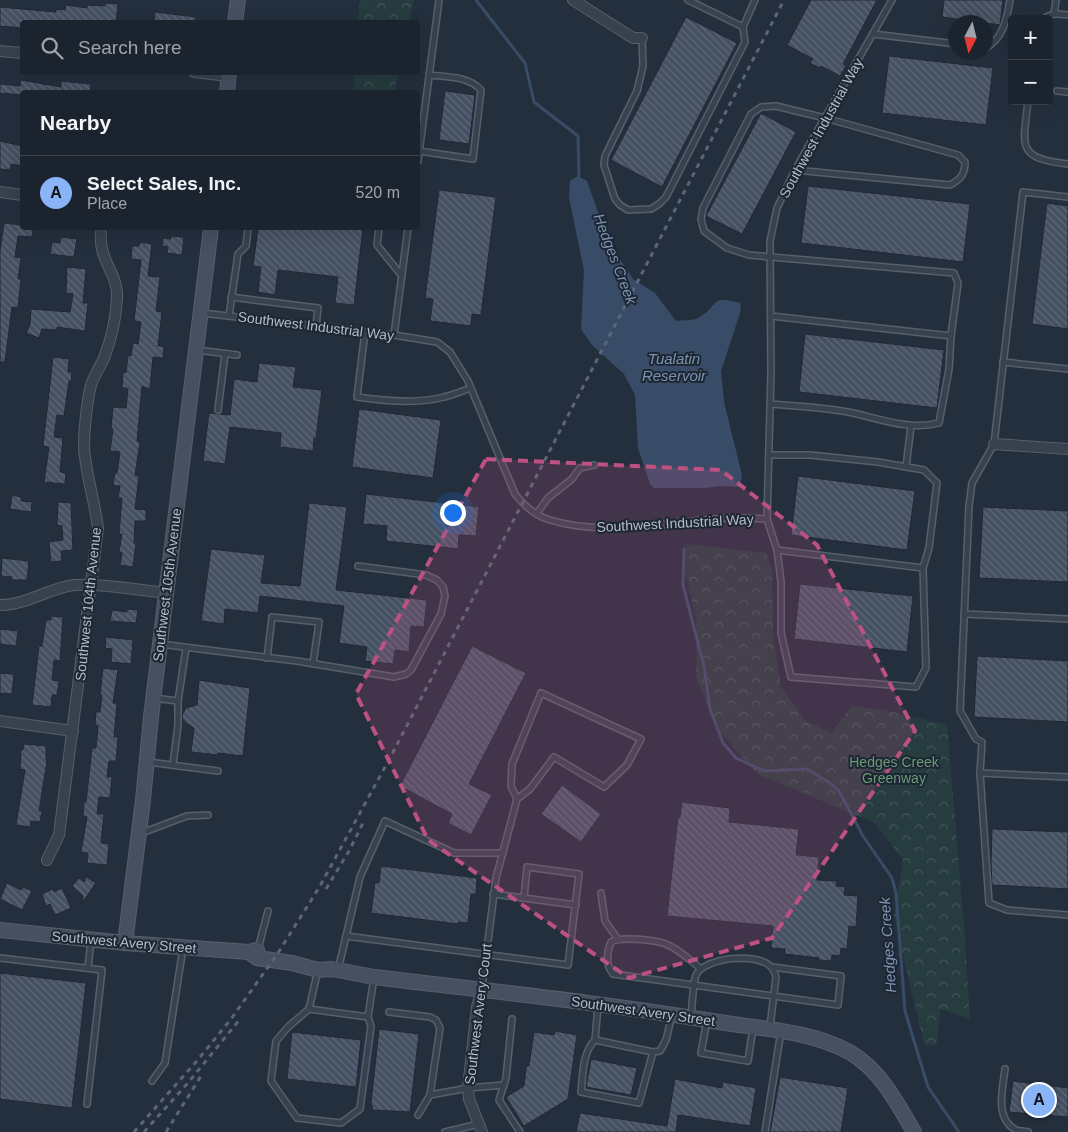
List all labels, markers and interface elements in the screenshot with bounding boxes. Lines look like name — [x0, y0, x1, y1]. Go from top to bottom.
north arrow — [948, 15, 993, 60]
map controls — [1008, 15, 1053, 105]
button: + — [1008, 15, 1053, 60]
search box — [20, 20, 420, 75]
icon: search — [38, 34, 66, 62]
text: Search here — [78, 37, 182, 58]
street label: Southwest Industrial Way — [776, 55, 866, 201]
button: − — [1008, 60, 1053, 105]
text: Nearby — [40, 111, 111, 134]
text: Select Sales, Inc. — [87, 173, 241, 194]
text: A — [50, 184, 62, 201]
text: 520 m — [356, 184, 400, 201]
text: Place — [87, 195, 127, 212]
water label: Hedges Creek — [590, 211, 641, 308]
street label: Southwest Industrial Way — [237, 308, 395, 344]
water label: Tualatin Reservoir — [642, 350, 707, 384]
your location — [440, 500, 466, 526]
street label: Southwest 105th Avenue — [150, 507, 184, 663]
street label: Southwest Industrial Way — [596, 511, 754, 535]
street label: Southwest 104th Avenue — [72, 526, 104, 682]
park label: Hedges Creek Greenway — [849, 754, 940, 786]
water label: Hedges Creek — [876, 895, 899, 993]
street label: Southwest Avery Street — [51, 928, 197, 956]
street label: Southwest Avery Court — [461, 942, 495, 1086]
street label: Southwest Avery Street — [570, 993, 716, 1029]
pin: A — [1023, 1081, 1055, 1119]

